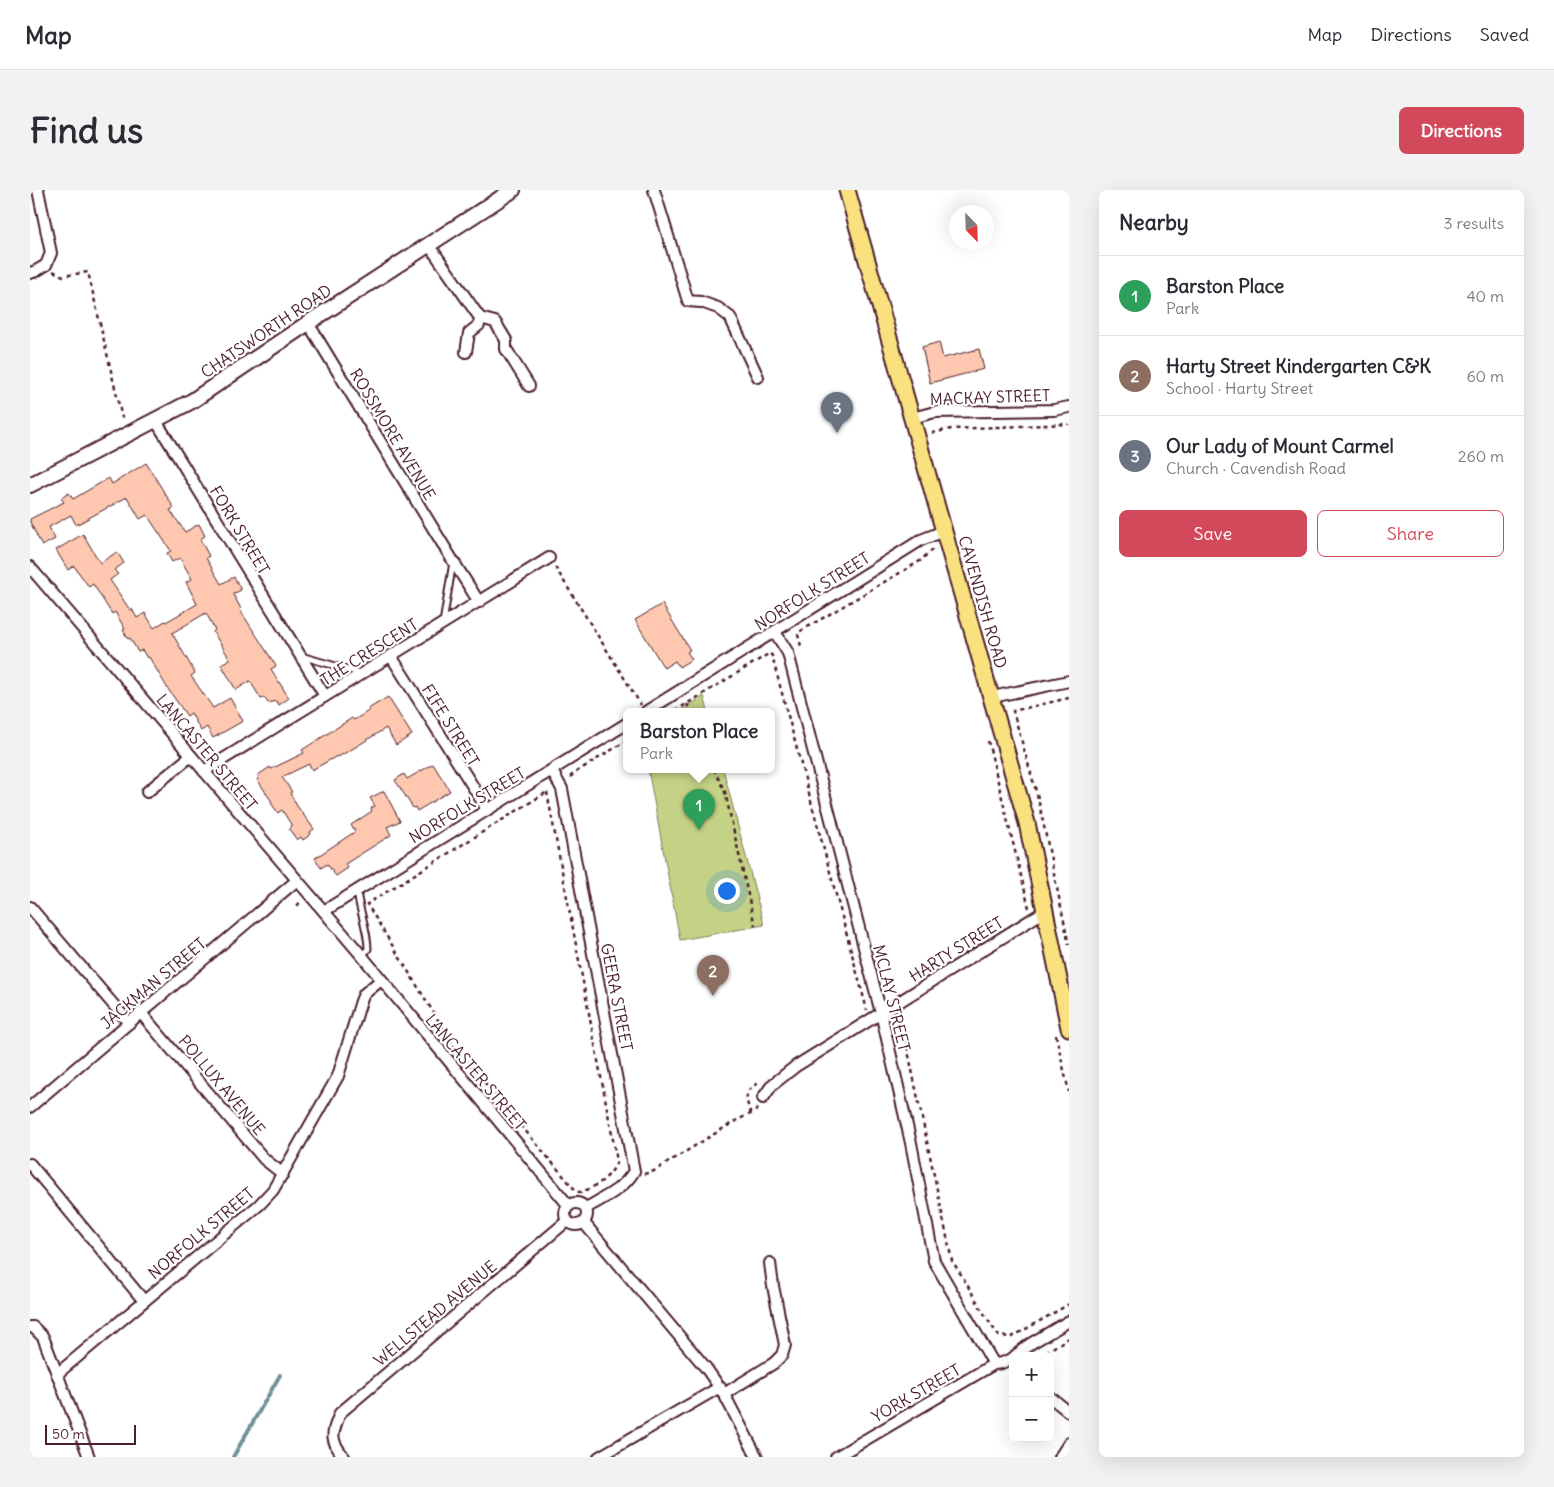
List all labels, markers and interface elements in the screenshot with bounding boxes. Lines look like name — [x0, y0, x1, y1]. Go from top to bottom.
text: Map — [25, 20, 72, 50]
text: Map — [1307, 23, 1342, 46]
text: Directions — [1370, 23, 1452, 46]
text: Saved — [1480, 23, 1529, 46]
button: Directions — [1399, 107, 1524, 154]
text: Find us — [30, 108, 143, 152]
north arrow — [949, 205, 994, 250]
text: Nearby — [1119, 209, 1189, 236]
text: 3 results — [1444, 213, 1504, 233]
text: Barston Place — [1166, 274, 1284, 298]
street label: CHATSWORTH ROAD — [197, 280, 335, 382]
text: 1 — [1132, 286, 1138, 306]
text: 40 m — [1466, 286, 1504, 306]
text: Park — [1166, 298, 1199, 318]
text: Harty Street Kindergarten C&K — [1166, 354, 1431, 378]
street label: ROSSMORE AVENUE — [346, 365, 440, 503]
text: 2 — [1131, 366, 1139, 386]
text: 60 m — [1466, 366, 1504, 386]
text: School · Harty Street — [1166, 378, 1313, 398]
street label: MACKAY STREET — [929, 385, 1051, 409]
pin: 3 — [821, 392, 853, 433]
text: Our Lady of Mount Carmel — [1166, 434, 1394, 458]
text: 3 — [1130, 446, 1140, 466]
text: 260 m — [1458, 446, 1504, 466]
text: Church · Cavendish Road — [1166, 458, 1346, 478]
street label: FORK STREET — [206, 482, 274, 578]
button: Save — [1119, 510, 1307, 557]
button: Share — [1317, 510, 1504, 557]
street label: CAVENDISH ROAD — [954, 533, 1012, 671]
street label: NORFOLK STREET — [751, 548, 873, 634]
street label: THE CRESCENT — [317, 614, 421, 690]
street label: FIFE STREET — [418, 680, 484, 770]
street label: LANCASTER STREET — [152, 690, 262, 814]
popup — [623, 708, 775, 773]
text: Barston Place — [640, 719, 758, 743]
text: Park — [640, 743, 673, 763]
street label: NORFOLK STREET — [405, 762, 529, 848]
pin: 1 — [683, 789, 715, 830]
your location — [714, 878, 740, 904]
street label: HARTY STREET — [905, 912, 1007, 986]
street label: JACKMAN STREET — [96, 933, 210, 1033]
street label: GEERA STREET — [597, 942, 637, 1052]
street label: MCLAY STREET — [869, 943, 915, 1053]
pin: 2 — [697, 955, 729, 996]
street label: LANCASTER STREET — [421, 1010, 531, 1134]
street label: POLLUX AVENUE — [174, 1031, 270, 1139]
street label: NORFOLK STREET — [144, 1183, 258, 1283]
street label: WELLSTEAD AVENUE — [370, 1256, 500, 1370]
map controls — [1009, 1352, 1054, 1442]
button: + — [1009, 1352, 1054, 1397]
street label: YORK STREET — [868, 1359, 964, 1427]
button: − — [1009, 1397, 1054, 1442]
scale bar — [45, 1422, 136, 1445]
text: 50 m — [52, 1425, 85, 1443]

